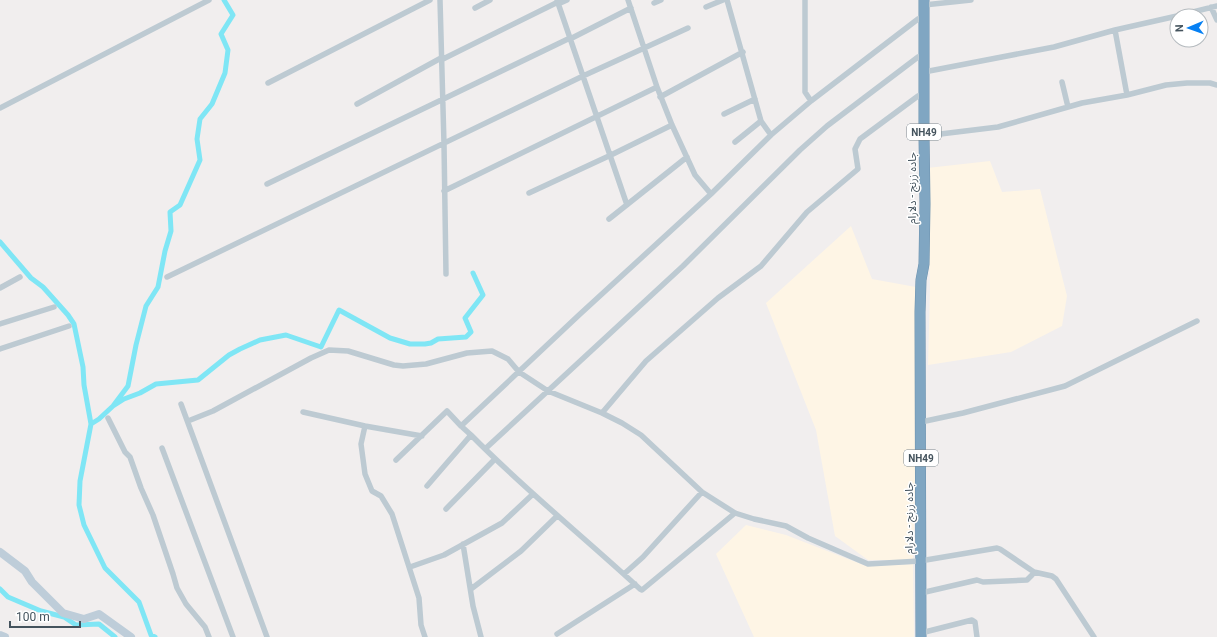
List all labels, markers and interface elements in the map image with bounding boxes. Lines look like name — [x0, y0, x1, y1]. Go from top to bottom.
north arrow — [1169, 8, 1209, 48]
text: N — [1173, 24, 1186, 32]
road number: NH49 — [907, 124, 941, 140]
street label: جاده زرنج - دلارام — [906, 152, 920, 224]
road number: NH49 — [904, 450, 938, 466]
street label: جاده زرنج - دلارام — [903, 482, 917, 554]
scale bar — [10, 603, 80, 629]
text: 100 m — [16, 610, 50, 624]

